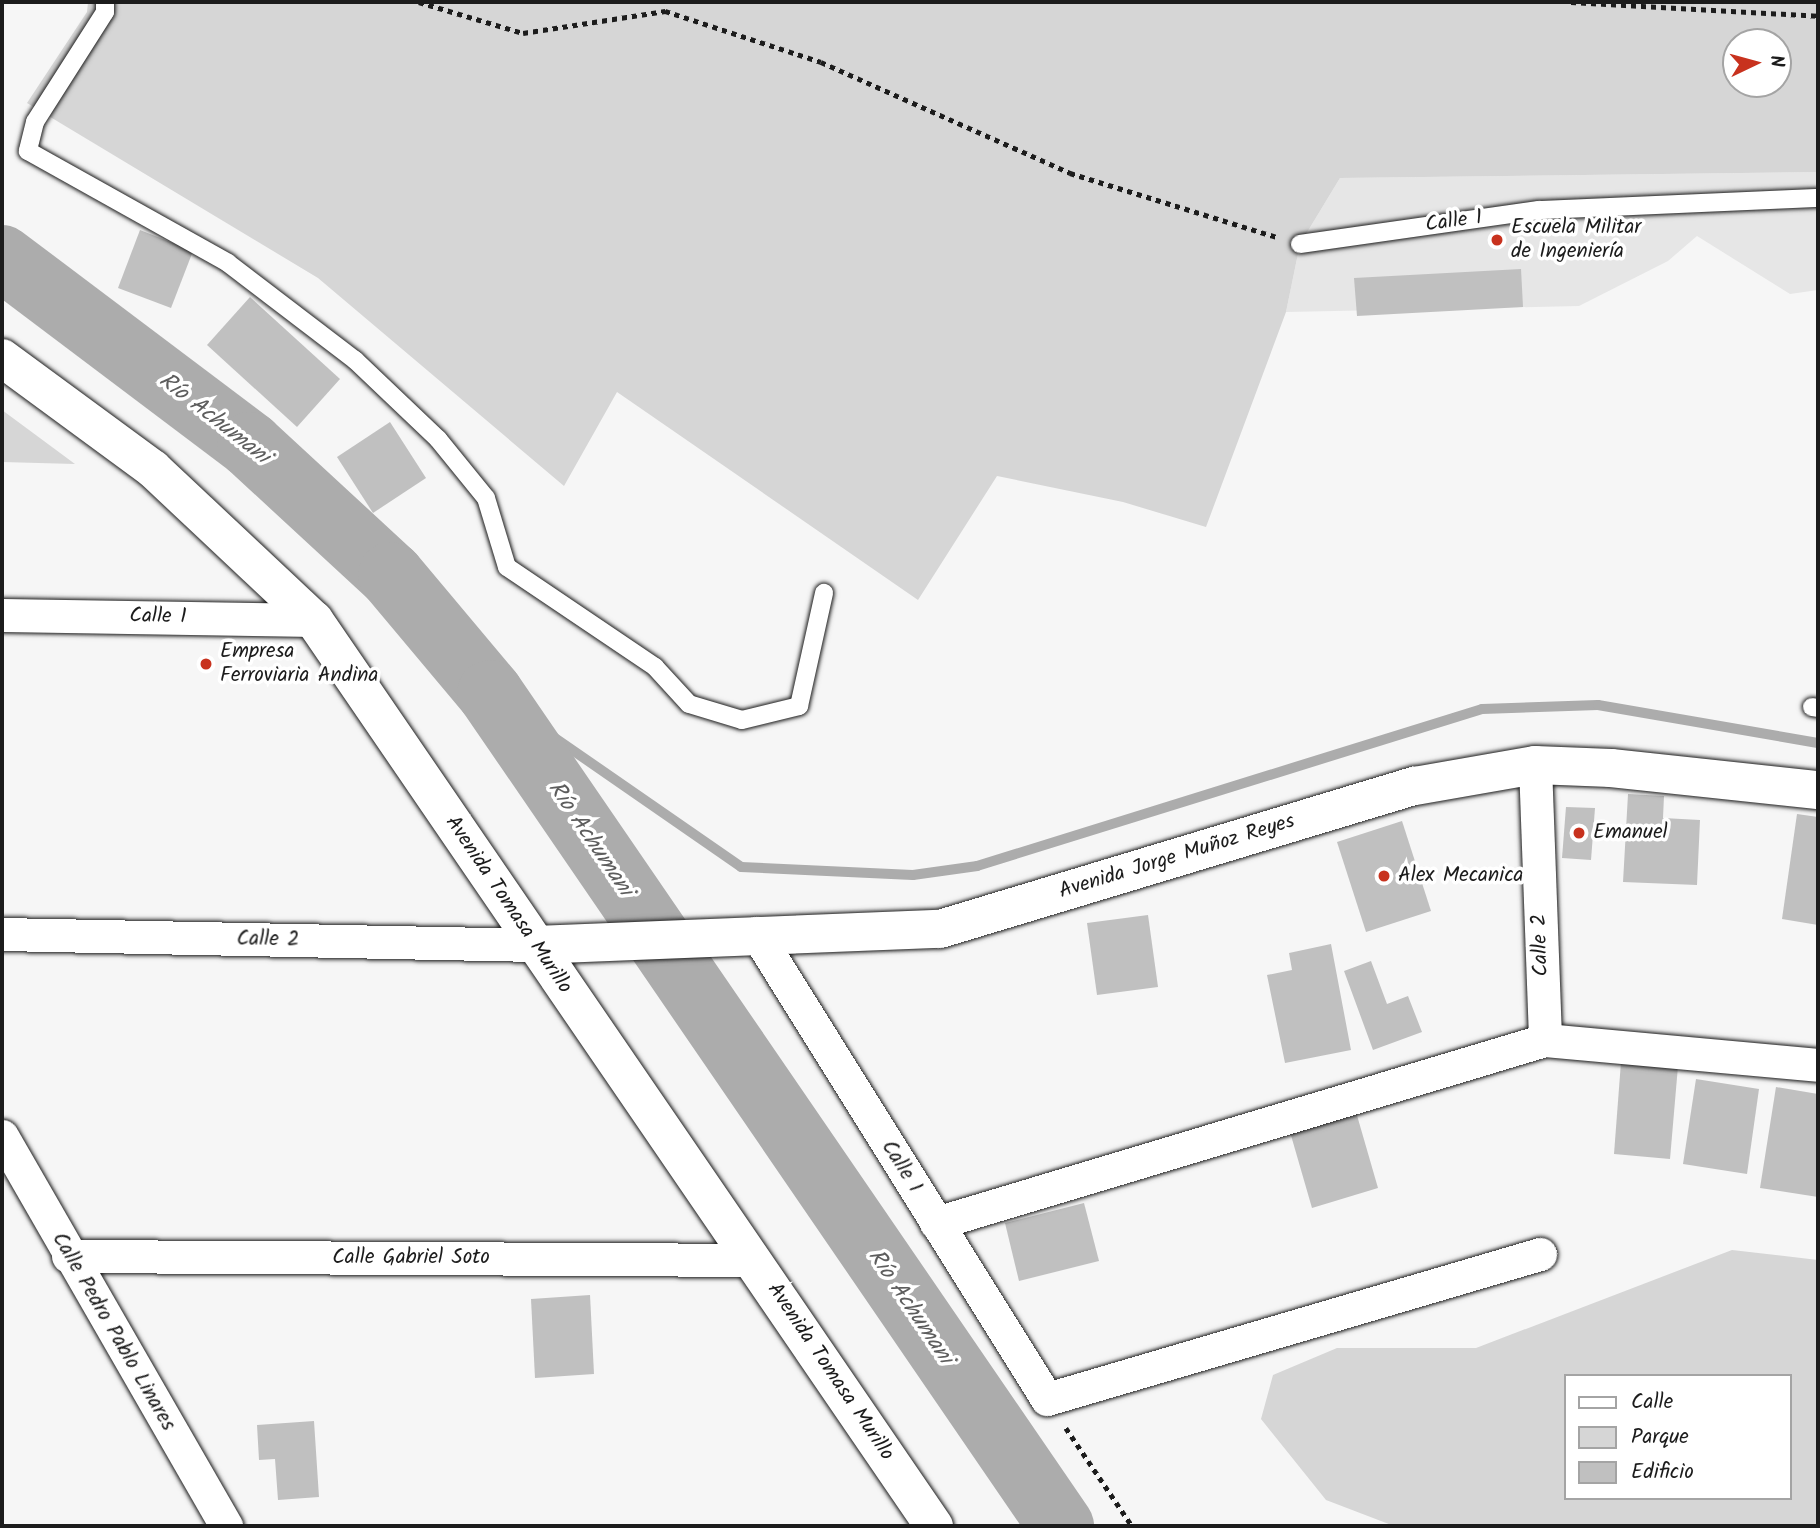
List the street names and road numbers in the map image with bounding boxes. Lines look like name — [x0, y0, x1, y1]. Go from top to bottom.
street label: Calle 1 — [1424, 206, 1484, 238]
street label: Calle 1 — [129, 604, 187, 630]
street label: Avenida Jorge Muñoz Reyes — [1056, 809, 1298, 905]
street label: Avenida Tomasa Murillo — [439, 811, 577, 999]
street label: Calle 2 — [1527, 913, 1555, 977]
street label: Calle 2 — [236, 927, 300, 953]
street label: Calle 1 — [875, 1136, 927, 1198]
street label: Calle Pedro Pablo Linares — [46, 1228, 180, 1436]
street label: Calle Gabriel Soto — [332, 1245, 490, 1271]
street label: Avenida Tomasa Murillo — [761, 1278, 899, 1466]

